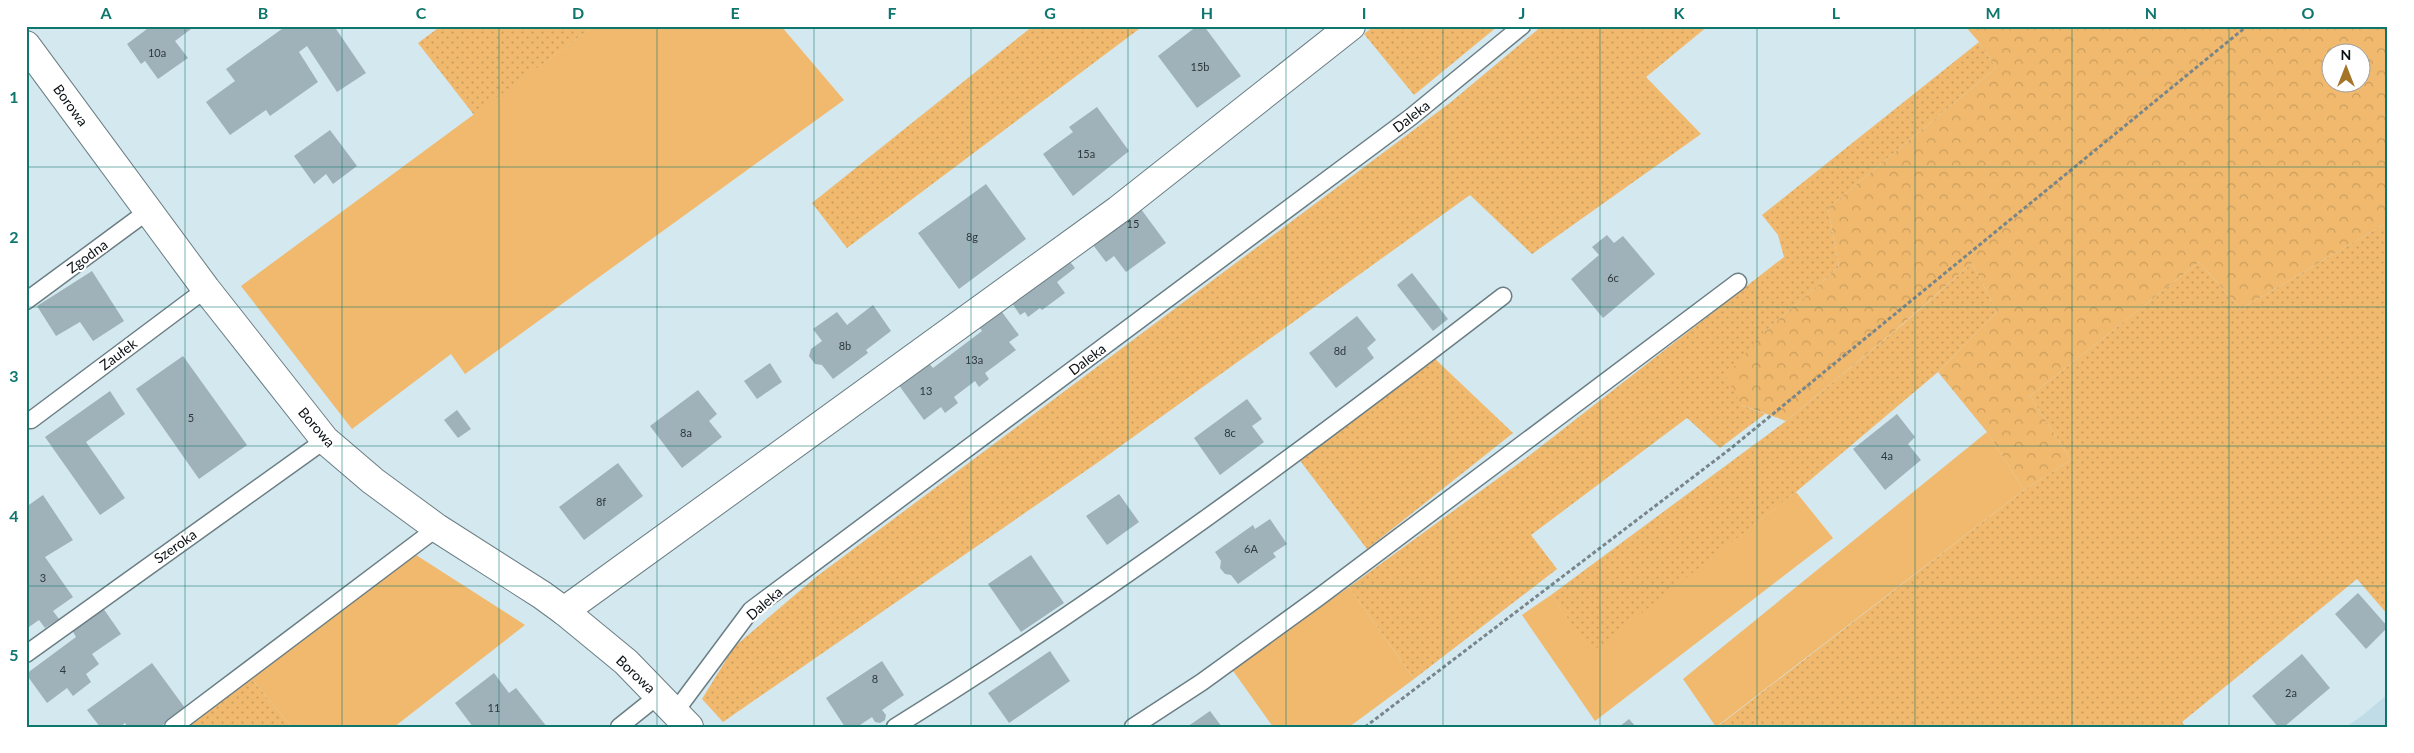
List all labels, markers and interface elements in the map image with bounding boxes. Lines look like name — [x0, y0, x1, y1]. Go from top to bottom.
text: A — [99, 3, 112, 22]
text: B — [258, 3, 268, 22]
text: C — [416, 3, 427, 22]
text: D — [572, 3, 584, 22]
text: E — [730, 3, 740, 22]
text: F — [887, 3, 897, 22]
text: G — [1044, 3, 1056, 22]
text: H — [1201, 3, 1213, 22]
text: I — [1362, 3, 1366, 22]
text: J — [1519, 3, 1525, 22]
text: K — [1674, 3, 1686, 22]
text: L — [1832, 3, 1841, 22]
text: M — [1985, 3, 2001, 22]
text: N — [2145, 3, 2157, 22]
text: O — [2302, 3, 2315, 22]
north arrow — [2322, 42, 2372, 92]
house number: 10a — [148, 46, 166, 59]
text: N — [2341, 46, 2351, 63]
house number: 15b — [1191, 60, 1209, 73]
street label: Borowa — [50, 81, 92, 129]
text: 1 — [9, 87, 19, 106]
street label: Daleka — [1389, 96, 1433, 136]
house number: 15a — [1077, 147, 1095, 160]
house number: 15 — [1127, 217, 1139, 230]
text: 2 — [9, 227, 19, 246]
house number: 8g — [966, 230, 978, 243]
street label: Zgodna — [63, 236, 111, 276]
house number: 6c — [1607, 271, 1619, 284]
street label: Zaułek — [96, 334, 141, 373]
house number: 8b — [839, 339, 851, 352]
street label: Daleka — [1065, 339, 1109, 378]
house number: 8d — [1334, 344, 1346, 357]
house number: 13a — [965, 353, 983, 366]
text: 3 — [9, 366, 19, 385]
house number: 13 — [920, 384, 932, 397]
street label: Borowa — [295, 404, 339, 450]
house number: 5 — [188, 411, 194, 424]
house number: 8a — [680, 426, 692, 439]
house number: 8c — [1224, 426, 1236, 439]
house number: 4a — [1881, 449, 1893, 462]
house number: 8f — [596, 495, 606, 508]
text: 4 — [9, 506, 19, 525]
street label: Szeroka — [151, 525, 199, 567]
house number: 6A — [1244, 542, 1258, 555]
house number: 3 — [40, 571, 46, 584]
street label: Daleka — [742, 583, 786, 623]
text: 5 — [9, 645, 19, 664]
street label: Borowa — [613, 652, 659, 696]
house number: 4 — [60, 663, 67, 676]
house number: 8 — [872, 672, 878, 685]
house number: 2a — [2285, 686, 2297, 699]
house number: 11 — [488, 701, 500, 714]

